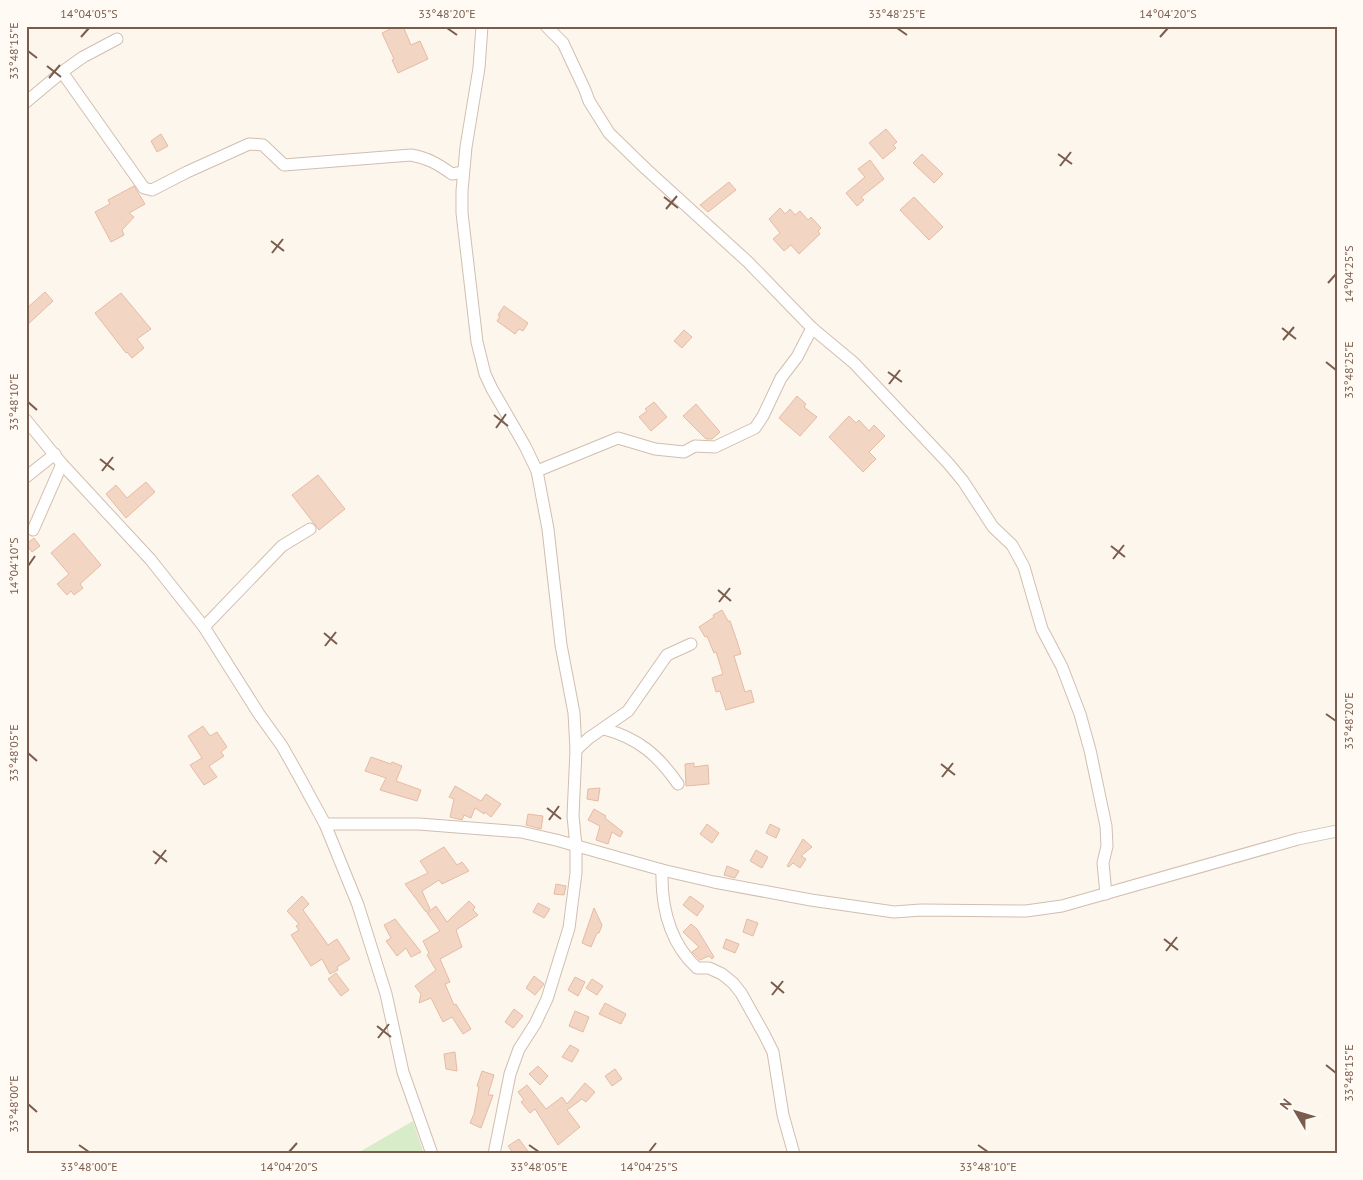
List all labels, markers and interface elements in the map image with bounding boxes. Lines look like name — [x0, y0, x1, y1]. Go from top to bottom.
text: 14°04'05"S — [60, 6, 118, 21]
text: 33°48'20"E — [418, 6, 476, 21]
text: 33°48'25"E — [868, 6, 926, 21]
text: 14°04'20"S — [1139, 6, 1197, 21]
text: 33°48'15"E — [6, 22, 21, 80]
text: 14°04'25"S — [1341, 245, 1356, 303]
text: 33°48'25"E — [1341, 341, 1356, 399]
text: 33°48'10"E — [6, 373, 21, 431]
text: 14°04'10"S — [6, 537, 21, 595]
text: 33°48'20"E — [1341, 692, 1356, 750]
text: 33°48'05"E — [6, 724, 21, 782]
text: 33°48'15"E — [1341, 1044, 1356, 1102]
text: 33°48'00"E — [6, 1075, 21, 1133]
north arrow — [1270, 1088, 1320, 1138]
text: N — [1276, 1095, 1296, 1113]
text: 33°48'00"E — [60, 1159, 118, 1174]
text: 14°04'20"S — [260, 1159, 318, 1174]
text: 33°48'05"E — [510, 1159, 568, 1174]
text: 14°04'25"S — [620, 1159, 678, 1174]
text: 33°48'10"E — [959, 1159, 1017, 1174]

